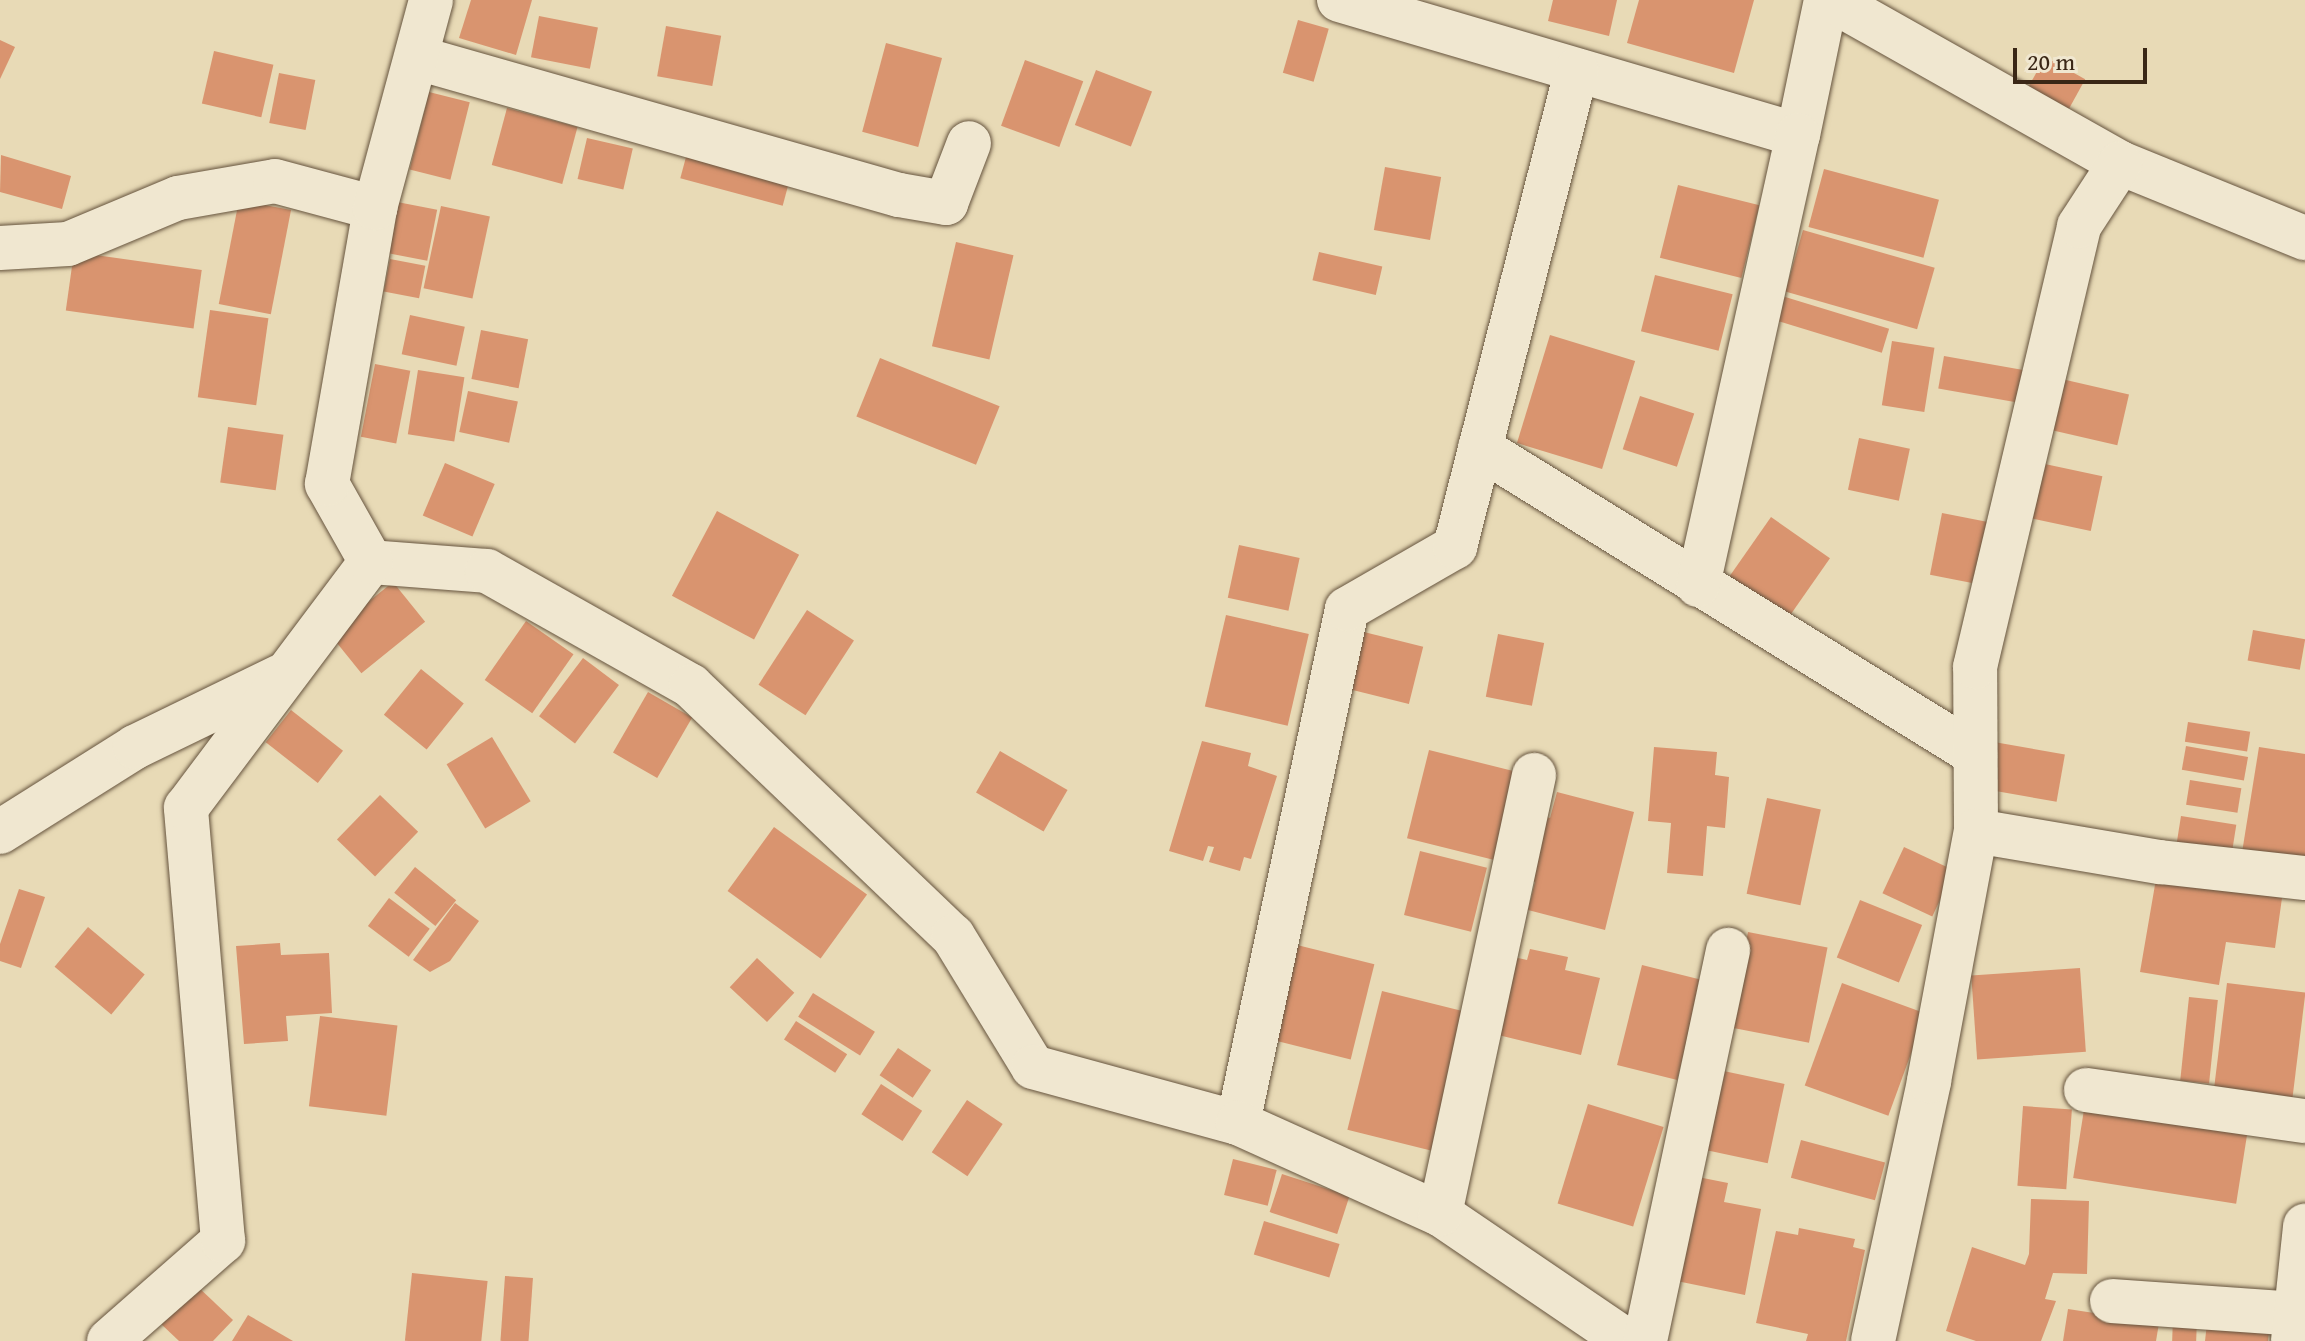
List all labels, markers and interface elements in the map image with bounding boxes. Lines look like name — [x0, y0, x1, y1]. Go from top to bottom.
scale bar — [2017, 32, 2151, 82]
text: 20 m — [2027, 44, 2075, 79]

